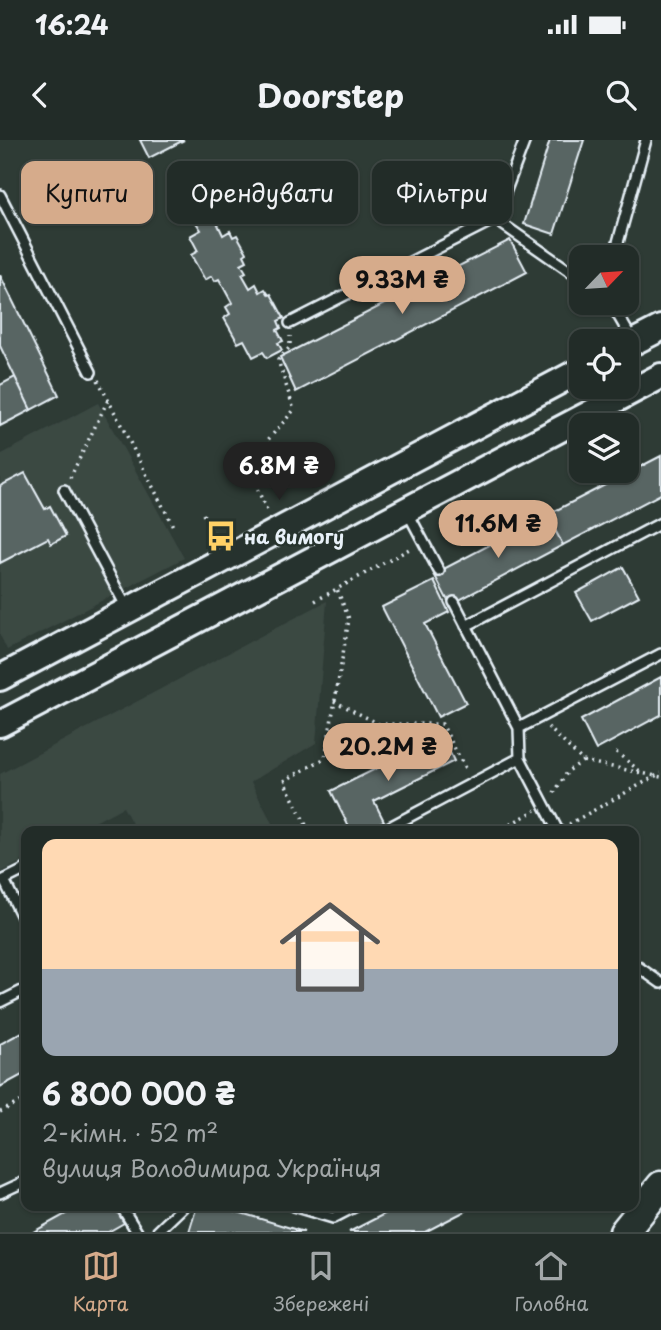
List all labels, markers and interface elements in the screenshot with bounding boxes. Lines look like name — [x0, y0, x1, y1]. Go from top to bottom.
text: 16:24 — [35, 5, 108, 44]
text: Doorstep — [257, 71, 404, 119]
icon: back — [21, 76, 59, 114]
icon: search — [602, 76, 640, 114]
chip: Купити — [21, 161, 153, 224]
chip: Орендувати — [167, 161, 358, 224]
chip: Фільтри — [372, 161, 512, 224]
north arrow — [569, 245, 639, 315]
map controls — [569, 245, 639, 483]
pin: 9.33M ₴ — [337, 256, 467, 316]
text: 9.33M ₴ — [355, 261, 449, 296]
button: locate — [569, 329, 639, 399]
button: layers — [569, 413, 639, 483]
pin: 6.8M ₴ — [222, 442, 336, 502]
text: 6.8M ₴ — [239, 447, 319, 482]
pin: 11.6M ₴ — [433, 500, 563, 560]
text: 11.6M ₴ — [455, 505, 541, 540]
bus stop icon: на вимогу — [204, 519, 238, 553]
place label: на вимогу — [244, 522, 344, 550]
pin: 20.2M ₴ — [323, 724, 453, 783]
text: 20.2M ₴ — [339, 728, 437, 763]
icon: home — [267, 884, 393, 1010]
text: 6 800 000 ₴ — [42, 1070, 236, 1115]
text: 2-кімн. · 52 m² — [42, 1115, 218, 1150]
text: вулиця Володимира Українця — [42, 1150, 381, 1185]
tab: Карта — [73, 1247, 128, 1317]
tab: Збережені — [274, 1247, 369, 1317]
tab: Головна — [515, 1247, 588, 1317]

